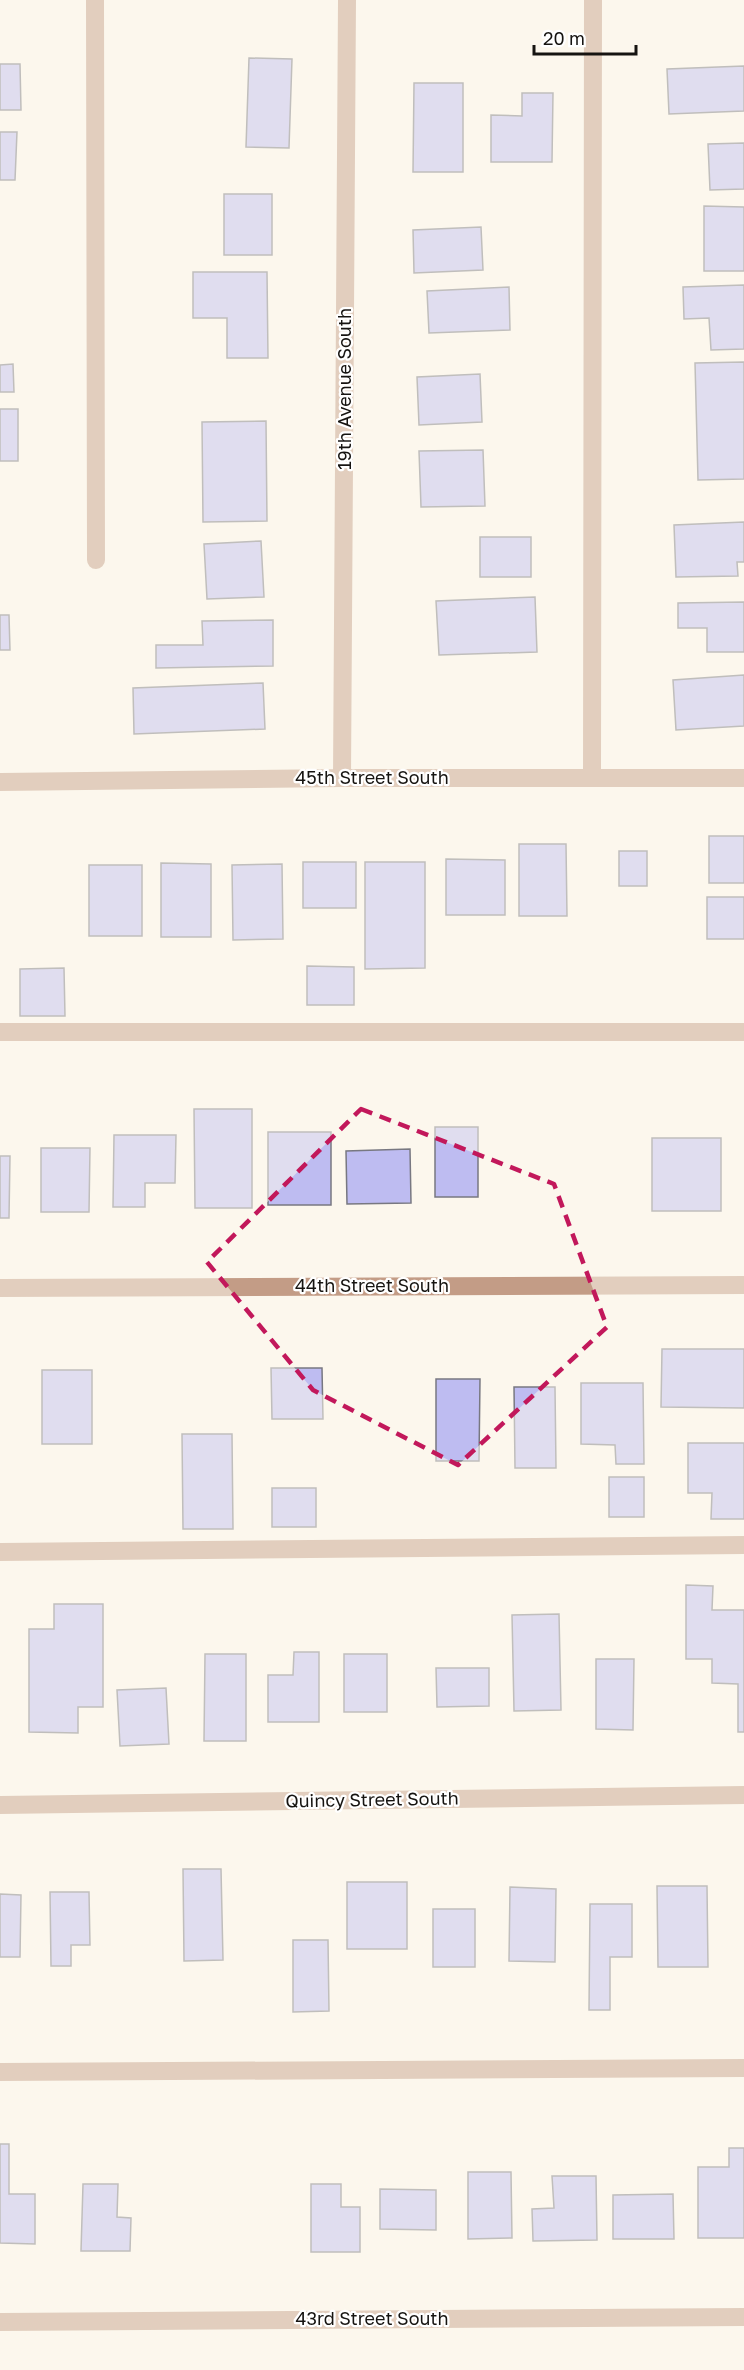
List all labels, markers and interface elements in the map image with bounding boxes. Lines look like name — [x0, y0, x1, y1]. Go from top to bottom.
scale bar — [534, 18, 636, 56]
text: 20 m — [543, 27, 585, 49]
street label: 19th Avenue South — [333, 308, 355, 470]
street label: 45th Street South — [295, 766, 449, 788]
street label: 44th Street South — [295, 1274, 449, 1296]
street label: Quincy Street South — [285, 1786, 459, 1812]
street label: 43rd Street South — [295, 2307, 449, 2329]

